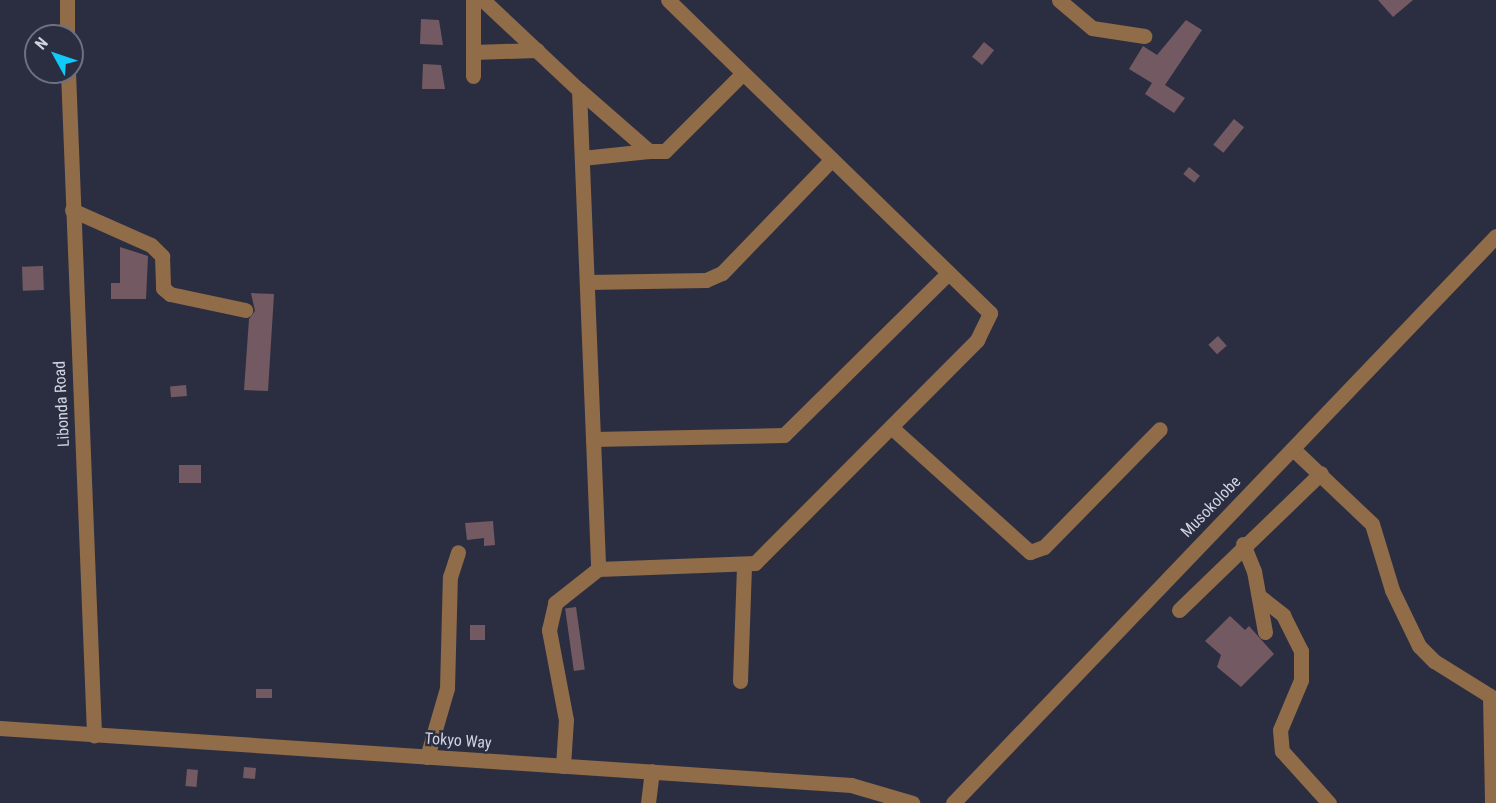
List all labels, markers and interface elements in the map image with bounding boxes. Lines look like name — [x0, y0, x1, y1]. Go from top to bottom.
north arrow — [24, 24, 84, 84]
text: N — [31, 34, 52, 53]
street label: Libonda Road — [50, 360, 74, 448]
street label: Musokolobe — [1177, 472, 1245, 542]
street label: Tokyo Way — [424, 729, 492, 753]

